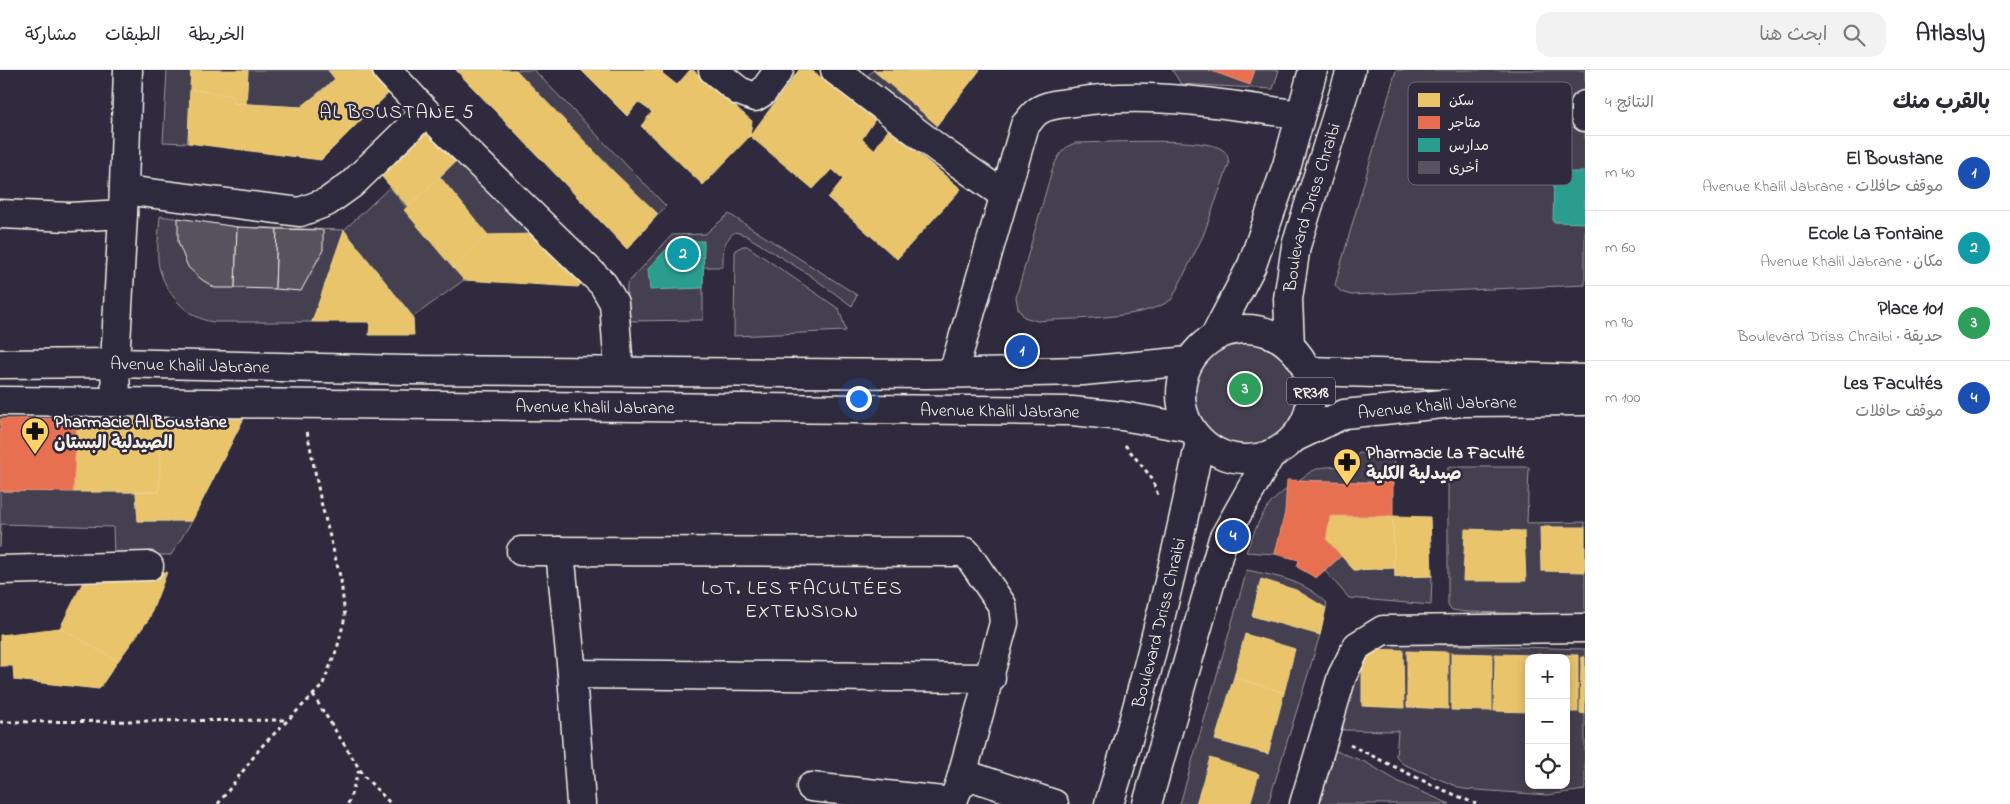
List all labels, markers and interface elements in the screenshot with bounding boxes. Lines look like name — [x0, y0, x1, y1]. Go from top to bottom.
search box — [1536, 12, 1886, 57]
text: Atlasly — [1916, 17, 1985, 52]
icon: search — [1840, 21, 1868, 49]
text: ابحث هنا — [1759, 22, 1828, 49]
text: مشاركة — [25, 23, 77, 49]
text: الطبقات — [105, 23, 161, 49]
text: الخريطة — [189, 23, 245, 49]
legend — [1408, 82, 1572, 185]
text: بالقرب منك — [1893, 88, 1990, 118]
text: سكن — [1449, 91, 1474, 112]
text: النتائج: 4 — [1605, 91, 1654, 115]
district label: AL BOUSTANE 5 — [319, 99, 475, 128]
text: متاجر — [1448, 113, 1481, 134]
street label: Boulevard Driss Chraibi — [1278, 120, 1349, 295]
text: مدارس — [1449, 136, 1489, 157]
text: El Boustane — [1846, 146, 1943, 173]
text: أخرى — [1449, 158, 1479, 179]
text: 40 m — [1605, 161, 1635, 185]
text: 1 — [1971, 161, 1977, 185]
text: موقف حافلات · Avenue Khalil Jabrane — [1702, 175, 1943, 199]
text: Ecole La Fontaine — [1807, 221, 1943, 248]
pin: 2 — [667, 235, 699, 273]
text: 60 m — [1605, 236, 1635, 260]
text: 2 — [1970, 236, 1978, 260]
text: مكان · Avenue Khalil Jabrane — [1760, 250, 1943, 274]
text: Place 101 — [1878, 296, 1943, 323]
text: 90 m — [1605, 311, 1633, 335]
text: 3 — [1971, 311, 1977, 335]
text: حديقة · Boulevard Driss Chraibi — [1737, 325, 1943, 349]
pin: 1 — [1006, 332, 1038, 370]
street label: Avenue Khalil Jabrane — [110, 352, 271, 382]
pin: 3 — [1229, 370, 1261, 408]
text: Les Facultés — [1843, 371, 1943, 398]
road number: RR318 — [1287, 378, 1335, 404]
your location — [846, 386, 872, 412]
text: 100 m — [1605, 386, 1640, 410]
text: 4 — [1971, 386, 1977, 410]
street label: Avenue Khalil Jabrane — [1357, 391, 1518, 428]
street label: Avenue Khalil Jabrane — [515, 395, 676, 422]
street label: Avenue Khalil Jabrane — [920, 399, 1082, 427]
text: موقف حافلات — [1855, 400, 1943, 424]
place label: Pharmacie Al Boustane الصيدلية البستان — [54, 410, 228, 457]
pharmacy icon: Pharmacie Al Boustane الصيدلية البستان — [20, 416, 50, 455]
place label: Pharmacie La Faculté صيدلية الكلية — [1366, 441, 1525, 488]
pharmacy icon: Pharmacie La Faculté صيدلية الكلية — [1332, 447, 1362, 486]
pin: 4 — [1217, 517, 1249, 555]
street label: Boulevard Driss Chraibi — [1126, 535, 1194, 712]
district label: LOT. LES FACULTÉES EXTENSION — [701, 575, 903, 627]
map controls — [1525, 654, 1570, 789]
button: + — [1525, 654, 1570, 699]
button: − — [1525, 699, 1570, 744]
button: locate — [1525, 744, 1570, 789]

